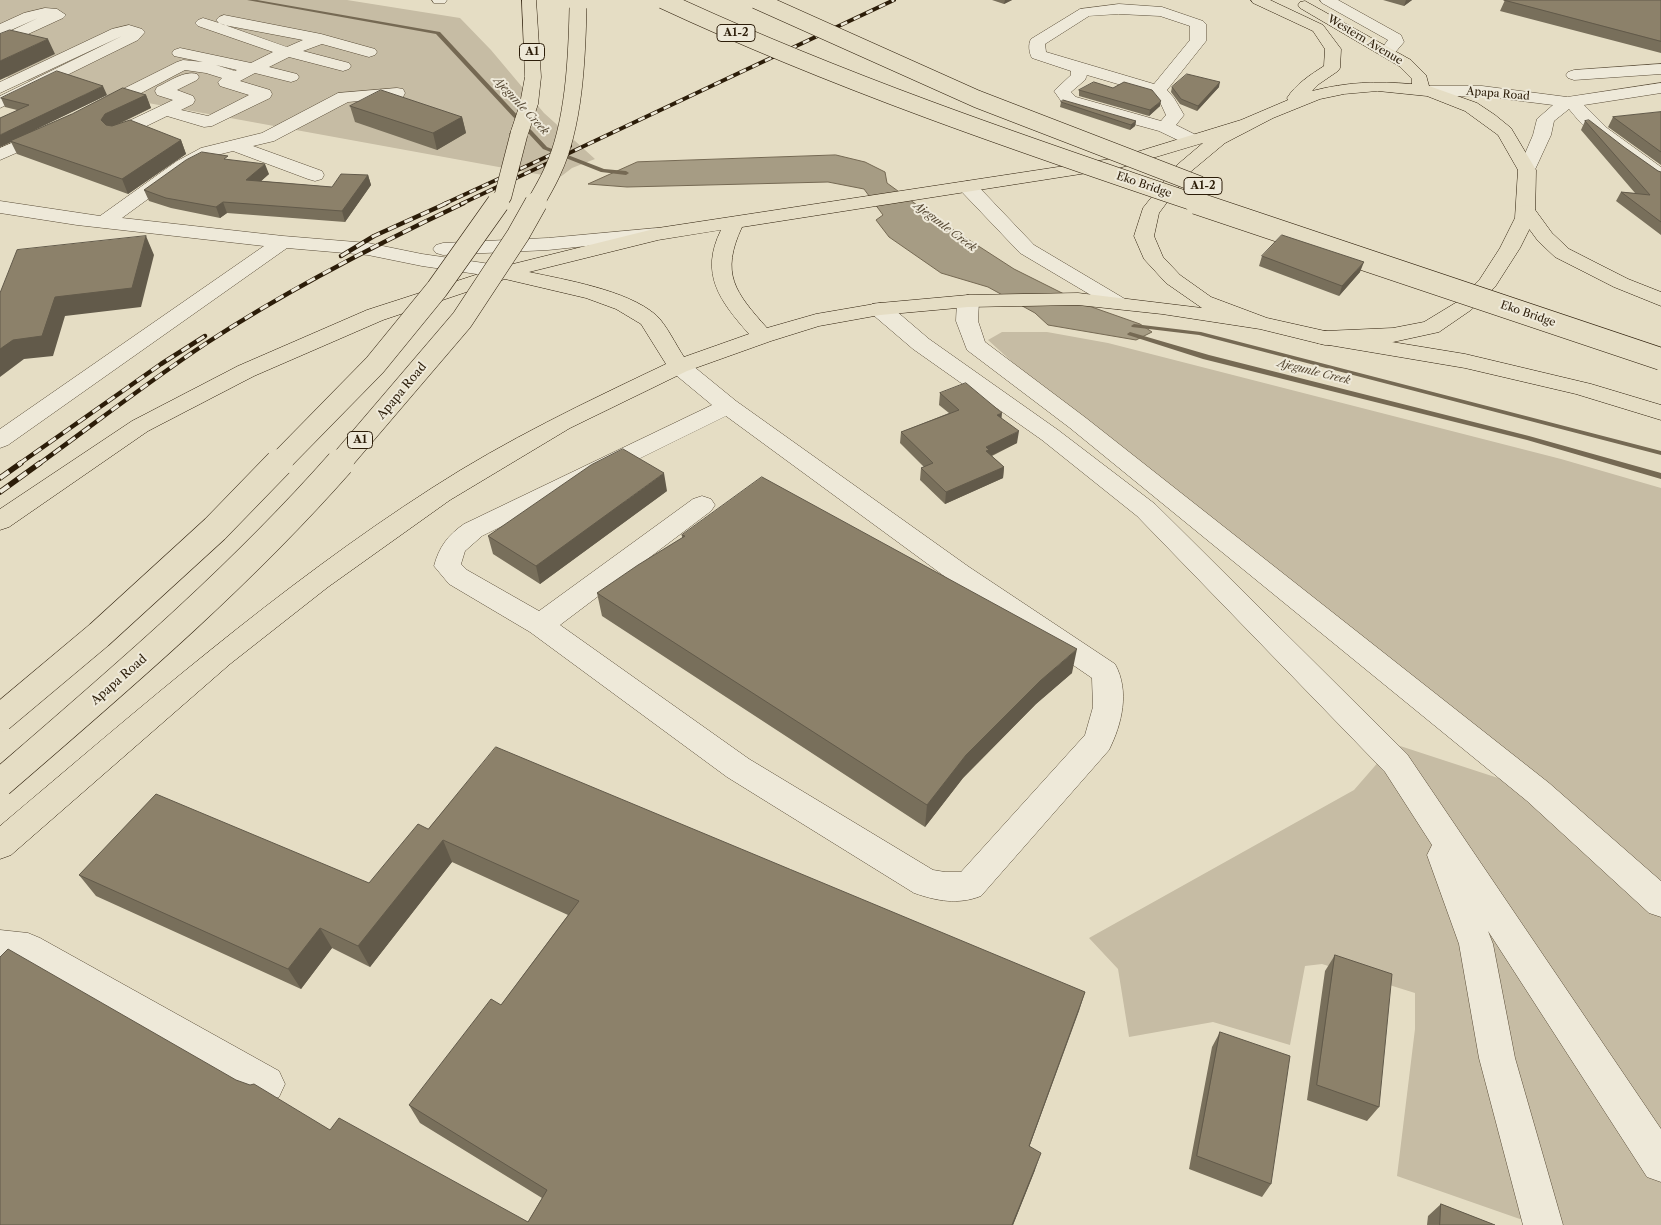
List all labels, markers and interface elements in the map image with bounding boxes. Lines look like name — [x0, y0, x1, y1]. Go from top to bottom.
street label: Western Avenue — [1325, 12, 1405, 68]
road number: A1-2 — [717, 24, 755, 42]
road number: A1 — [520, 44, 544, 61]
water label: Ajegunle Creek — [491, 74, 551, 138]
street label: Apapa Road — [1466, 85, 1530, 103]
street label: Eko Bridge — [1115, 169, 1173, 201]
road number: A1-2 — [1184, 178, 1222, 195]
water label: Ajegunle Creek — [911, 199, 979, 255]
street label: Eko Bridge — [1499, 298, 1557, 330]
water label: Ajegunle Creek — [1276, 357, 1352, 387]
street label: Apapa Road — [374, 360, 430, 422]
road number: A1 — [348, 432, 372, 448]
street label: Apapa Road — [88, 652, 150, 708]

